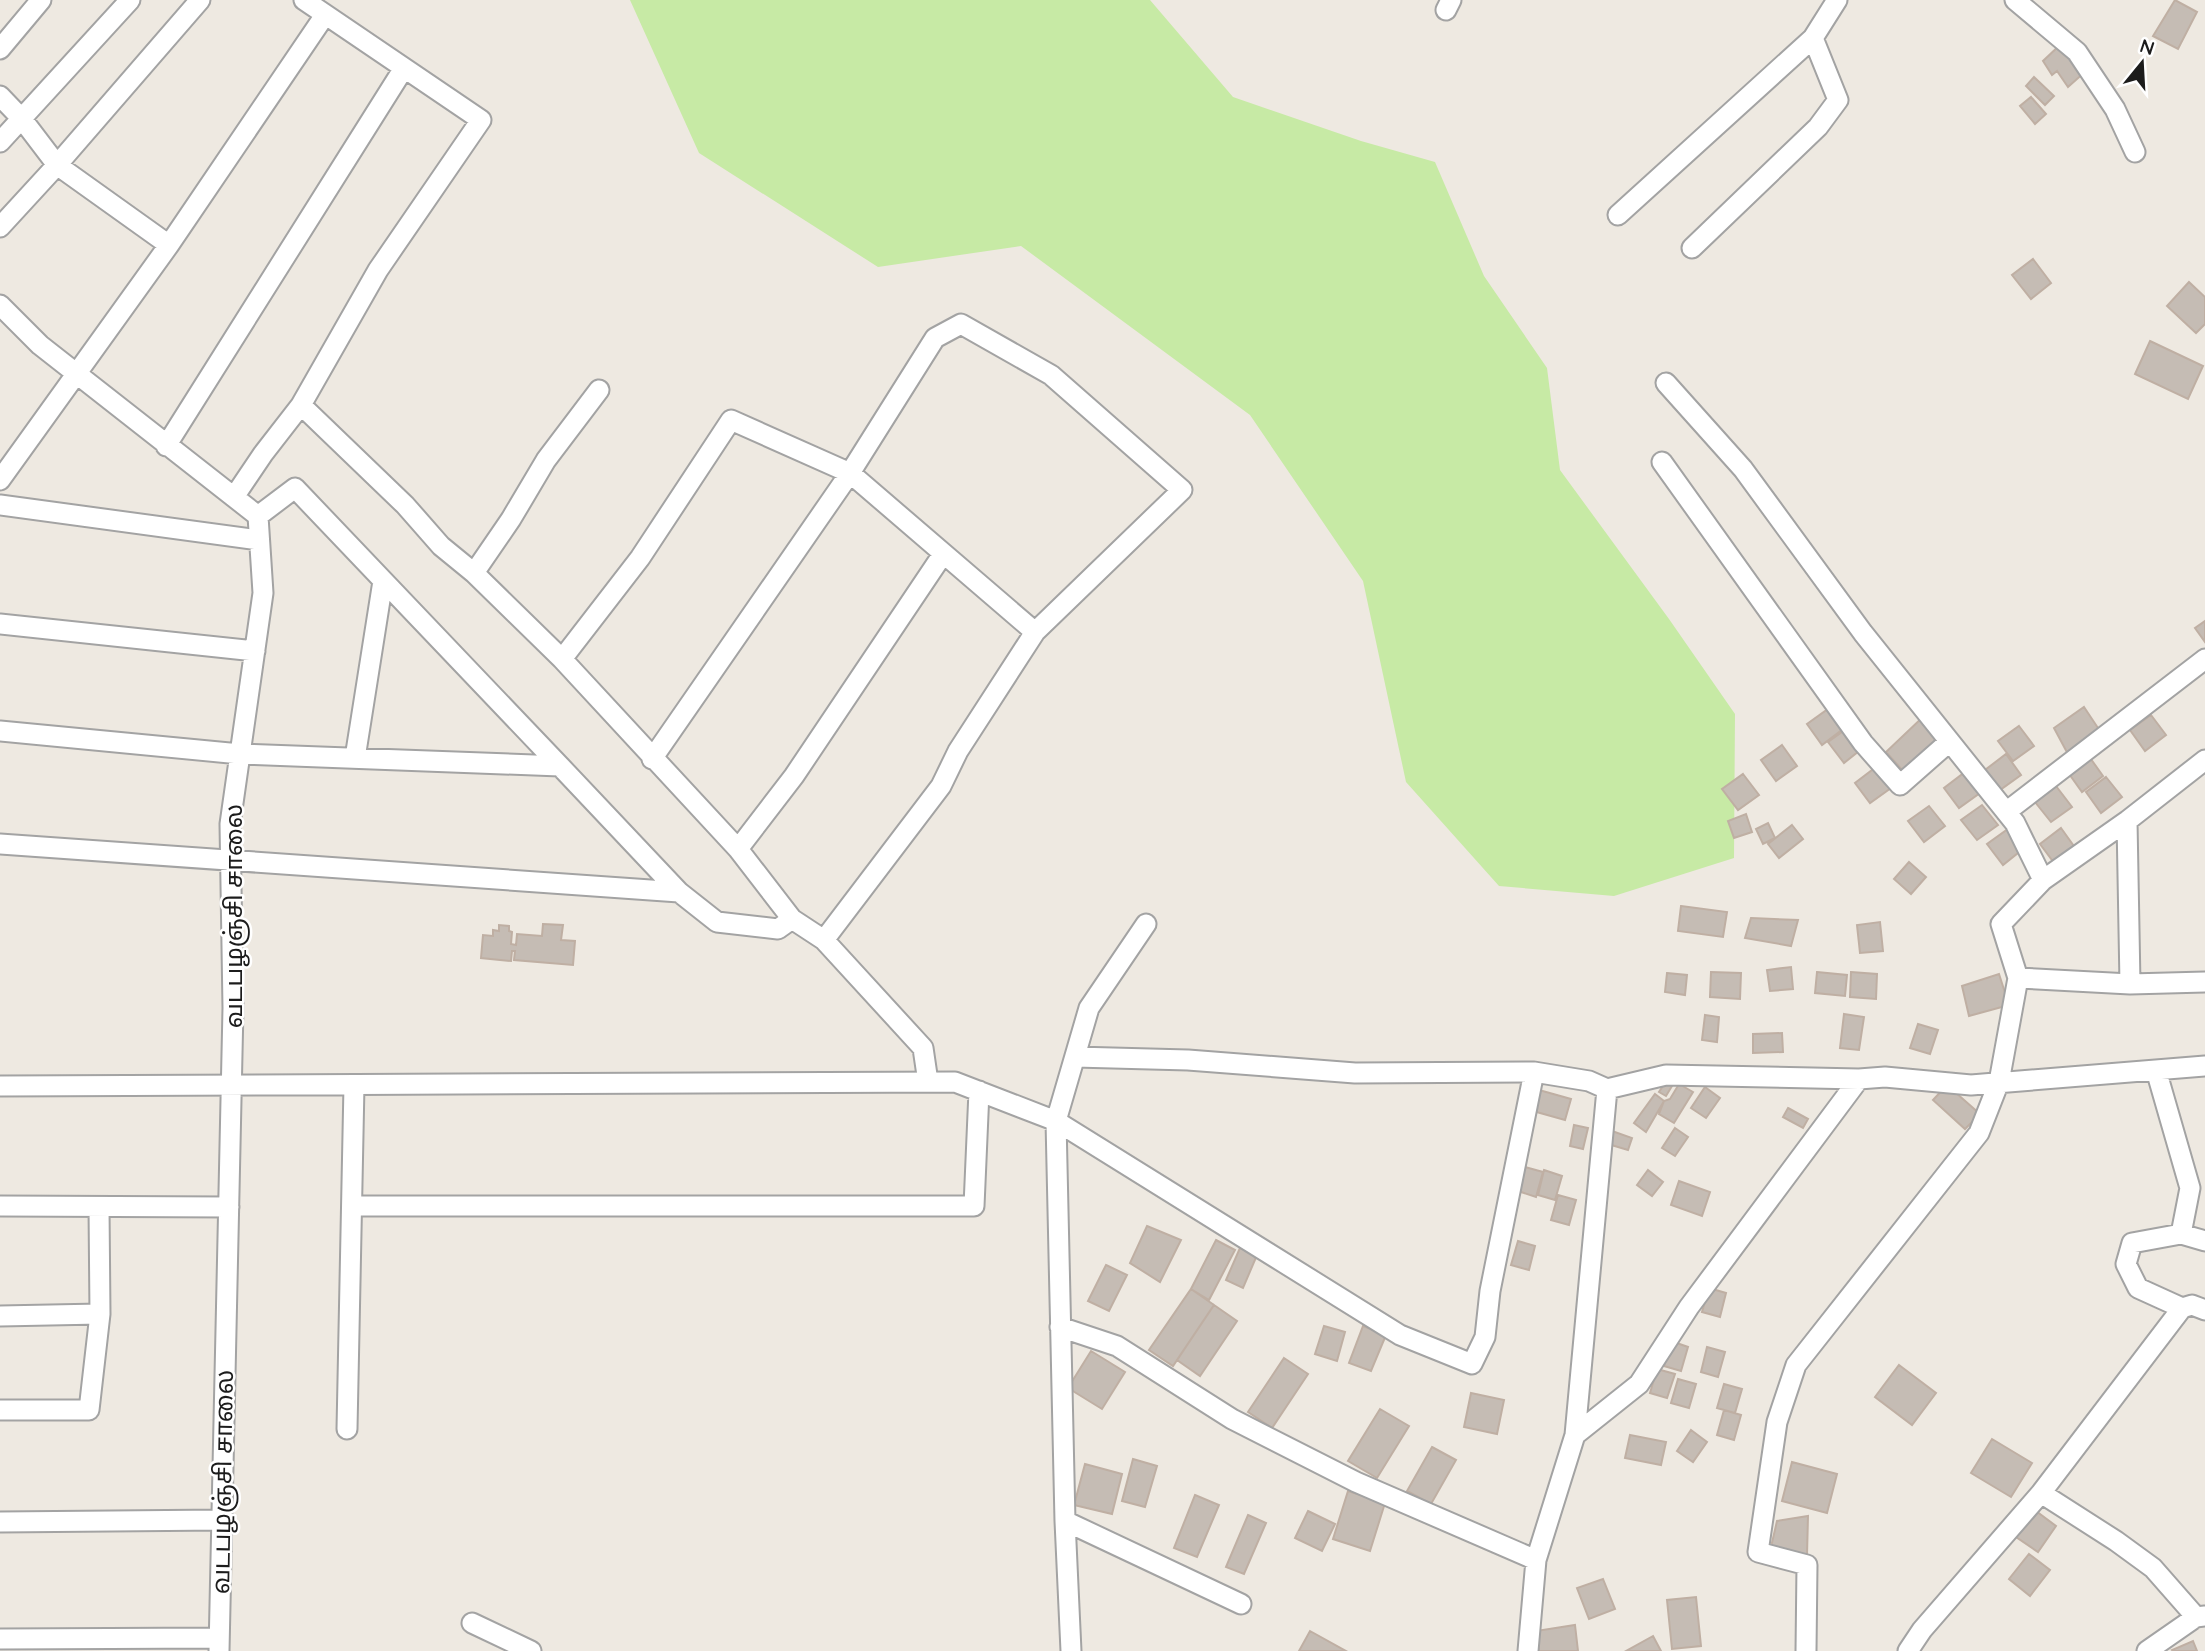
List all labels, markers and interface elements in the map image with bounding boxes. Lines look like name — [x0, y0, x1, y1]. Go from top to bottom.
north arrow — [2107, 28, 2177, 98]
text: N — [2137, 33, 2158, 60]
street label: வடபழஞ்சி சாலை — [218, 804, 250, 1028]
street label: வடபழஞ்சி சாலை — [205, 1370, 241, 1594]

